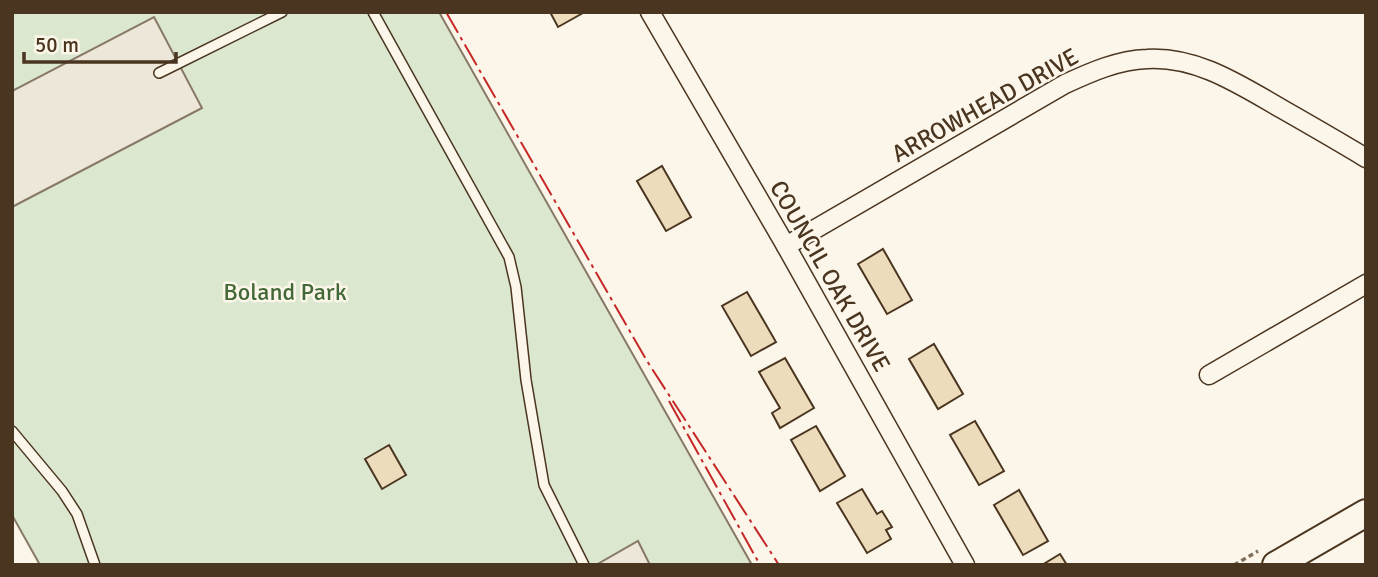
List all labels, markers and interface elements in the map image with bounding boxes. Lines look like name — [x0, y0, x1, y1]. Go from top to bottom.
scale bar — [24, 21, 177, 65]
text: 50 m — [35, 32, 79, 58]
street label: ARROWHEAD DRIVE — [886, 41, 1084, 169]
street label: COUNCIL OAK DRIVE — [763, 175, 897, 377]
park label: Boland Park — [223, 277, 347, 307]

